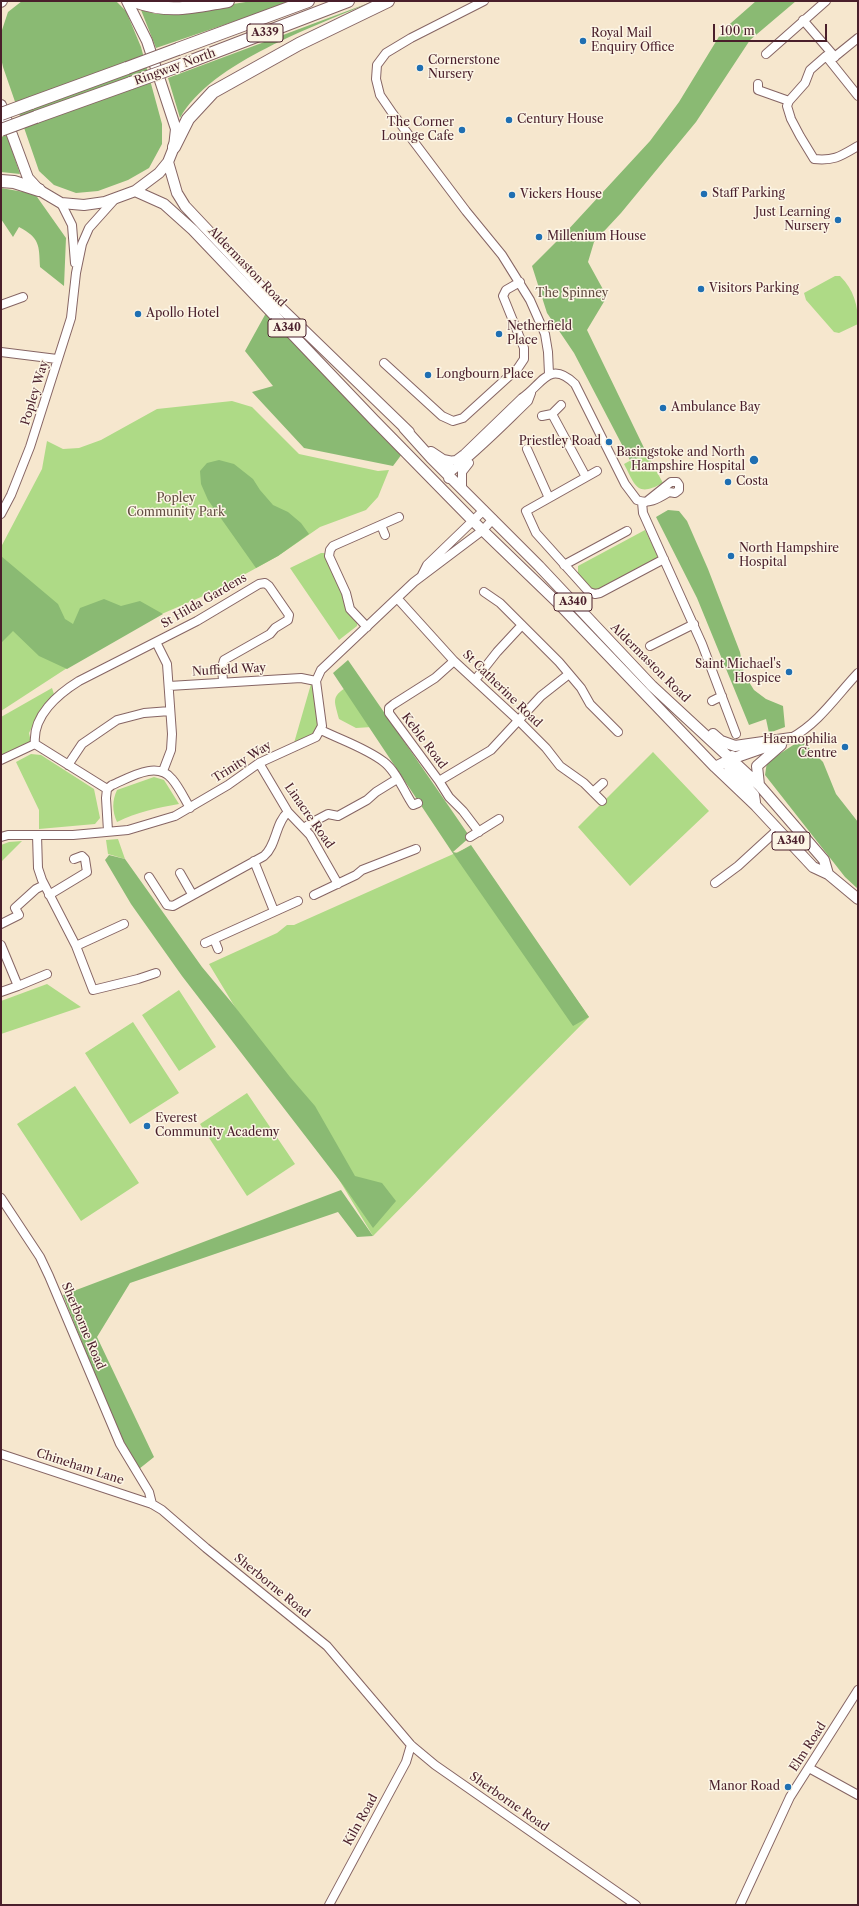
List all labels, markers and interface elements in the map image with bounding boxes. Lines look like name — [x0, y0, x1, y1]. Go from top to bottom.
scale bar — [715, 16, 829, 42]
text: 100 m — [720, 23, 755, 38]
road number: A339 — [247, 24, 283, 42]
place label: Royal Mail Enquiry Office — [591, 27, 675, 55]
marker: Royal Mail Enquiry Office — [578, 36, 588, 46]
street label: Ringway North — [132, 46, 218, 88]
place label: Cornerstone Nursery — [428, 54, 500, 82]
marker: Cornerstone Nursery — [415, 63, 425, 73]
place label: Century House — [517, 113, 604, 127]
marker: Century House — [504, 115, 514, 125]
place label: The Corner Lounge Cafe — [381, 116, 454, 144]
marker: The Corner Lounge Cafe — [457, 125, 467, 135]
place label: Staff Parking — [712, 187, 785, 201]
place label: Vickers House — [520, 188, 602, 202]
marker: Staff Parking — [699, 189, 709, 199]
marker: Vickers House — [507, 190, 517, 200]
place label: Just Learning Nursery — [755, 206, 830, 234]
marker: Just Learning Nursery — [833, 215, 843, 225]
street label: Aldermaston Road — [205, 224, 289, 310]
place label: Millenium House — [547, 230, 646, 244]
marker: Millenium House — [534, 232, 544, 242]
place label: Visitors Parking — [709, 282, 799, 296]
marker: Visitors Parking — [696, 284, 706, 294]
park label: The Spinney — [536, 287, 608, 301]
place label: Apollo Hotel — [146, 307, 219, 321]
marker: Apollo Hotel — [133, 309, 143, 319]
road number: A340 — [268, 319, 306, 337]
place label: Netherfield Place — [507, 320, 572, 348]
marker: Netherfield Place — [494, 329, 504, 339]
street label: Popley Way — [18, 359, 52, 427]
place label: Longbourn Place — [436, 368, 534, 382]
marker: Longbourn Place — [423, 370, 433, 380]
place label: Ambulance Bay — [671, 401, 760, 415]
marker: Ambulance Bay — [658, 403, 668, 413]
place label: Priestley Road — [519, 435, 601, 449]
marker: Priestley Road — [604, 437, 614, 447]
place label: Basingstoke and North Hampshire Hospital — [616, 446, 745, 474]
marker: Basingstoke and North Hampshire Hospital — [748, 454, 760, 466]
place label: Costa — [736, 475, 768, 489]
marker: Costa — [723, 477, 733, 487]
park label: Popley Community Park — [127, 492, 225, 520]
place label: North Hampshire Hospital — [739, 542, 839, 570]
marker: North Hampshire Hospital — [726, 551, 736, 561]
street label: St Hilda Gardens — [159, 571, 249, 631]
road number: A340 — [554, 593, 592, 611]
street label: Aldermaston Road — [607, 620, 693, 706]
street label: St Catherine Road — [459, 648, 545, 730]
place label: Saint Michael's Hospice — [695, 658, 781, 686]
street label: Nuffield Way — [192, 661, 266, 679]
marker: Saint Michael's Hospice — [784, 667, 794, 677]
street label: Keble Road — [398, 710, 450, 772]
place label: Haemophilia Centre — [763, 733, 837, 761]
street label: Trinity Way — [210, 738, 274, 786]
marker: Haemophilia Centre — [840, 742, 850, 752]
street label: Linacre Road — [281, 781, 337, 851]
road number: A340 — [772, 832, 810, 850]
place label: Everest Community Academy — [155, 1112, 280, 1140]
marker: Everest Community Academy — [142, 1121, 152, 1131]
street label: Sherborne Road — [58, 1280, 108, 1372]
street label: Chineham Lane — [34, 1446, 126, 1488]
street label: Sherborne Road — [231, 1551, 313, 1621]
street label: Elm Road — [787, 1720, 829, 1774]
street label: Sherborne Road — [467, 1769, 551, 1835]
place label: Manor Road — [709, 1780, 780, 1794]
marker: Manor Road — [783, 1782, 793, 1792]
street label: Kiln Road — [341, 1792, 381, 1848]

